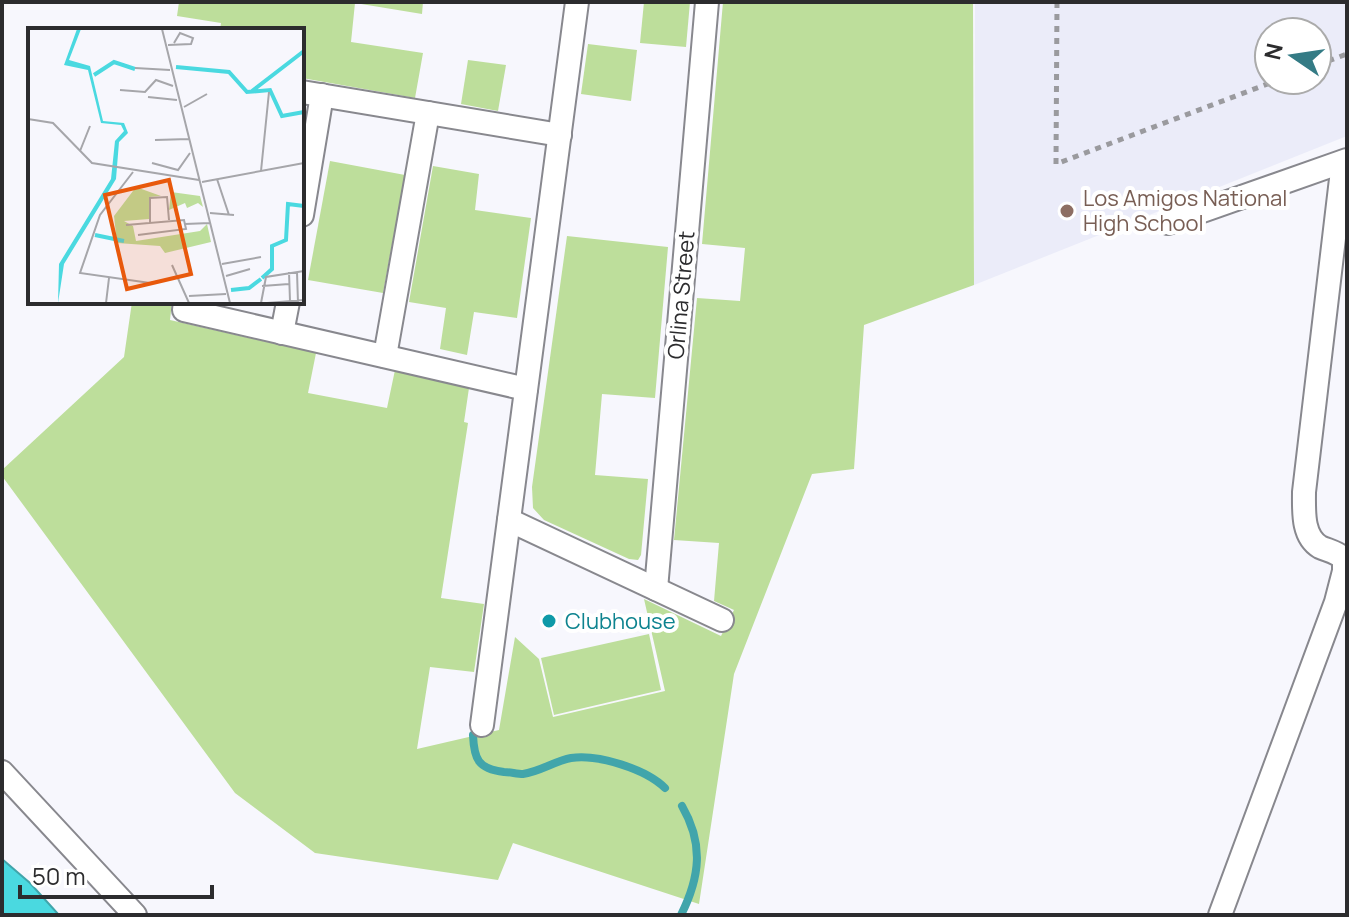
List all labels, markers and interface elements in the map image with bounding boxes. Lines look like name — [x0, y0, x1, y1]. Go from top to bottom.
north arrow — [1253, 16, 1333, 96]
inset map — [28, 28, 304, 304]
text: N — [1257, 40, 1290, 63]
place label: Los Amigos National High School — [1083, 183, 1287, 238]
marker: Los Amigos National High School — [1058, 202, 1076, 220]
street label: Orlina Street — [660, 230, 702, 360]
place label: Clubhouse — [565, 606, 676, 636]
marker: Clubhouse — [540, 612, 558, 630]
scale bar — [20, 849, 212, 899]
text: 50 m — [32, 859, 86, 892]

